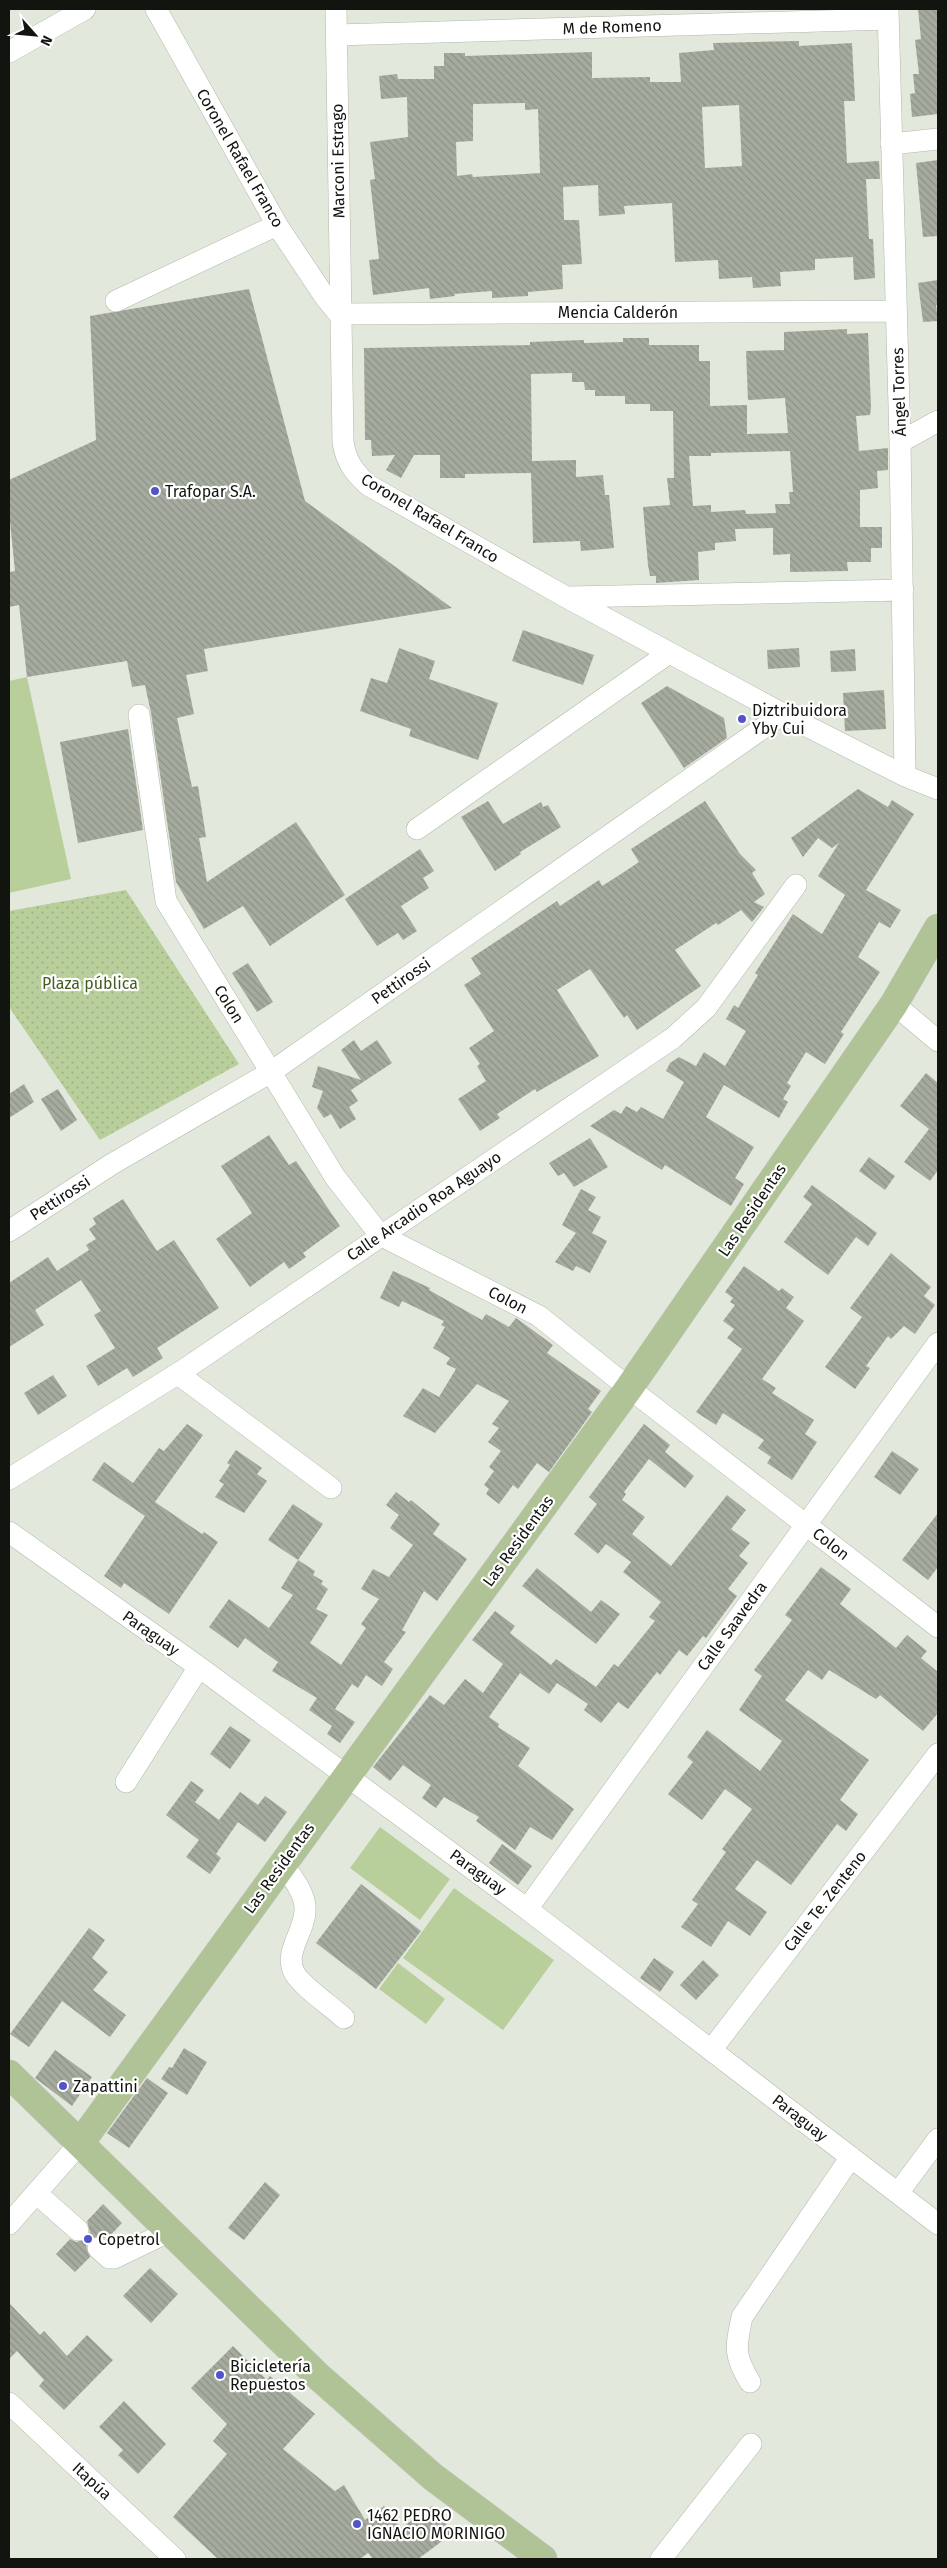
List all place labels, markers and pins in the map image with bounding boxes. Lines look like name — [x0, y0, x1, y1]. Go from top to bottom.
place label: Trafopar S.A. — [165, 482, 256, 501]
marker: Trafopar S.A. — [149, 485, 161, 497]
place label: Diztribuidora Yby Cui — [752, 701, 847, 738]
marker: Diztribuidora Yby Cui — [736, 713, 748, 725]
place label: Zapattini — [73, 2077, 138, 2096]
marker: Zapattini — [57, 2080, 69, 2092]
place label: Copetrol — [98, 2230, 160, 2249]
marker: Copetrol — [82, 2233, 94, 2245]
place label: Bicicletería Repuestos — [230, 2357, 311, 2394]
marker: Bicicletería Repuestos — [214, 2369, 226, 2381]
place label: 1462 PEDRO IGNACIO MORINIGO — [367, 2506, 505, 2543]
marker: 1462 PEDRO IGNACIO MORINIGO — [351, 2518, 363, 2530]

